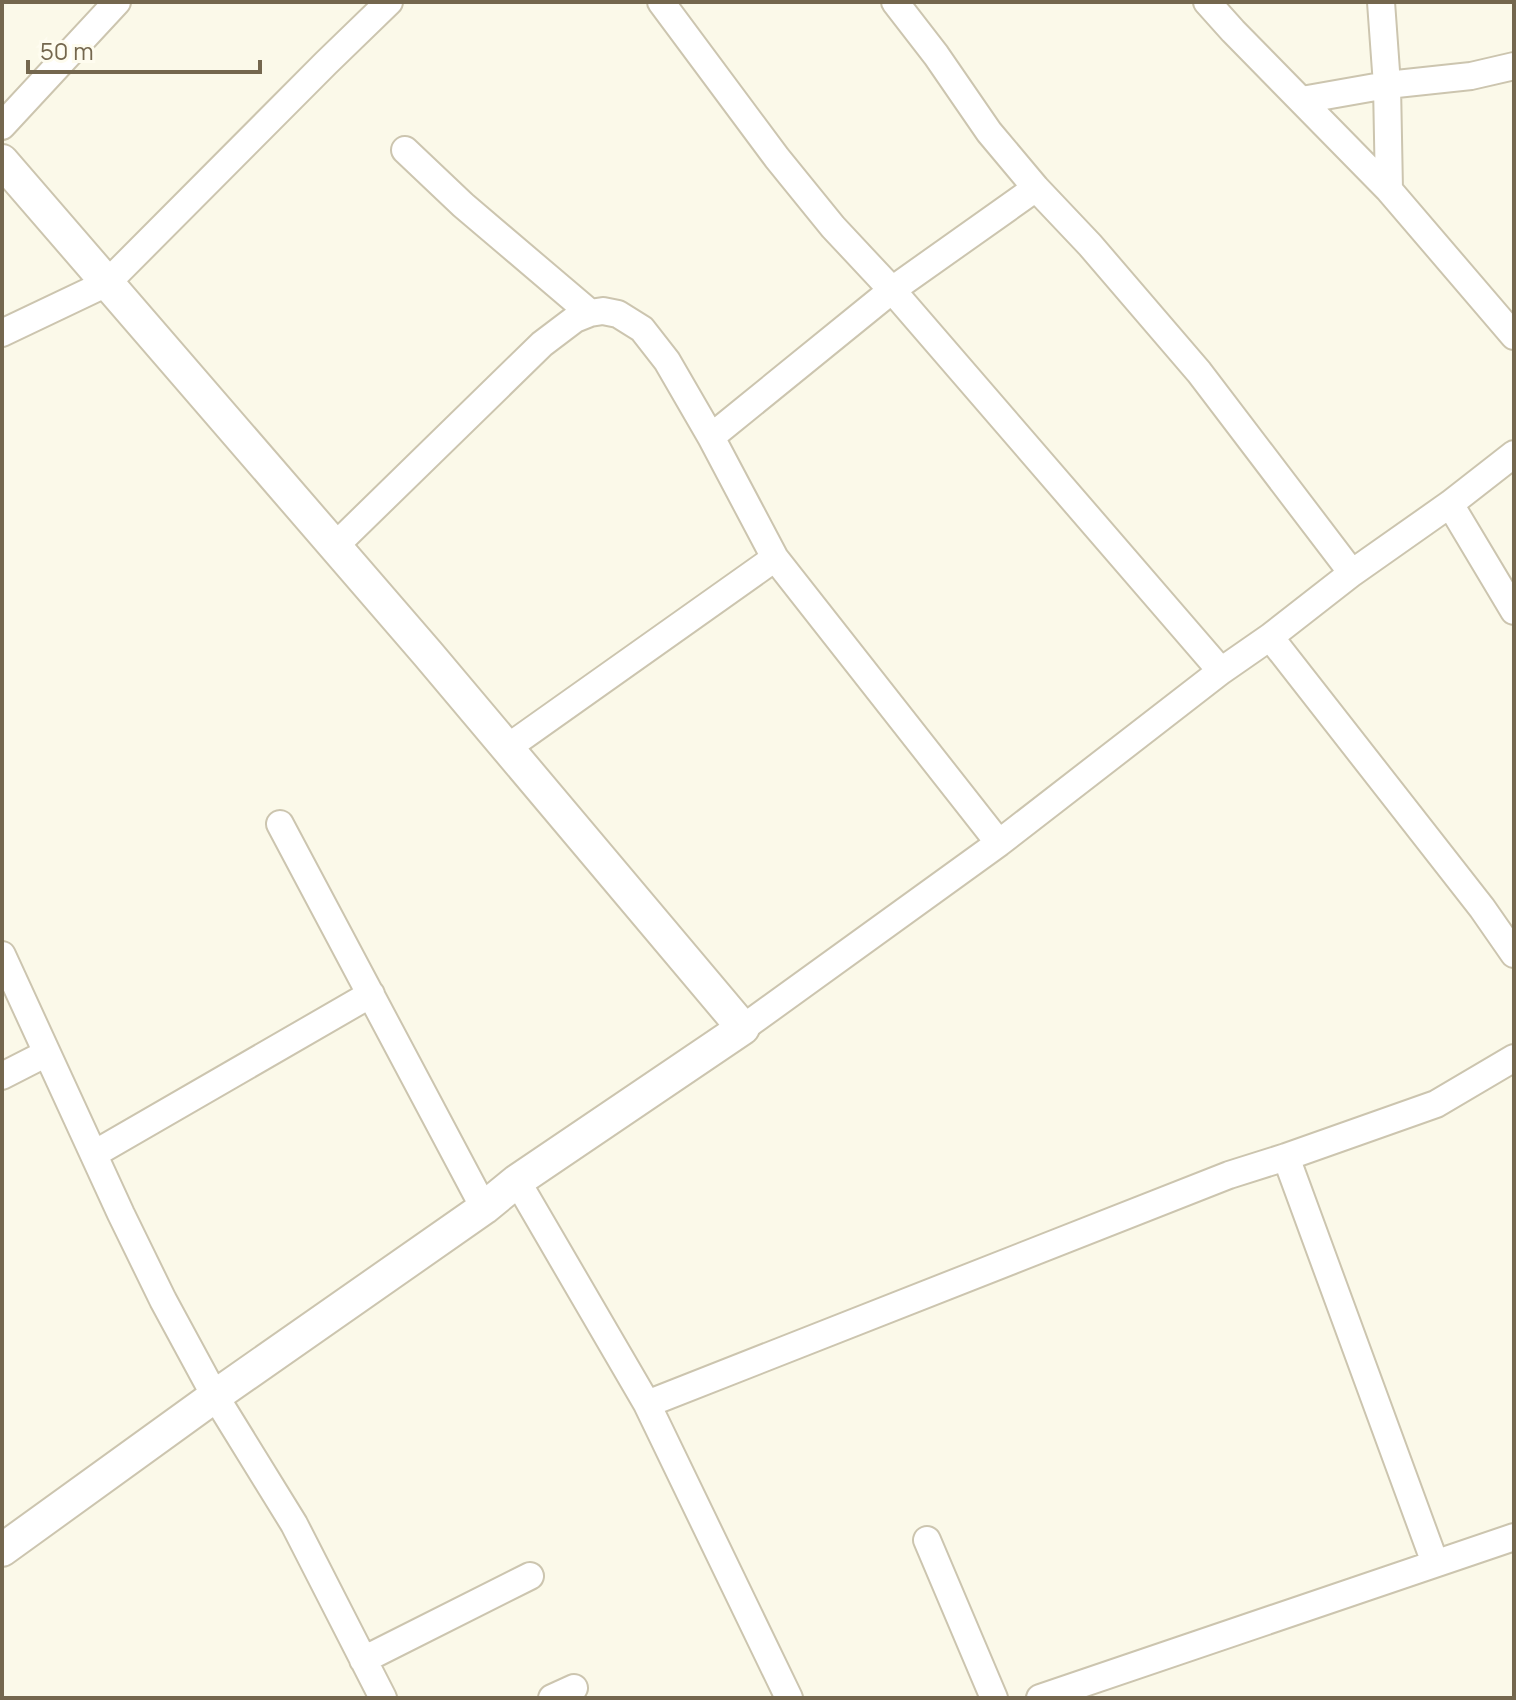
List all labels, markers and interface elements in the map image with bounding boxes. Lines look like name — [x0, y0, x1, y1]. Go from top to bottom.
scale bar — [28, 24, 260, 74]
text: 50 m — [40, 34, 94, 67]

